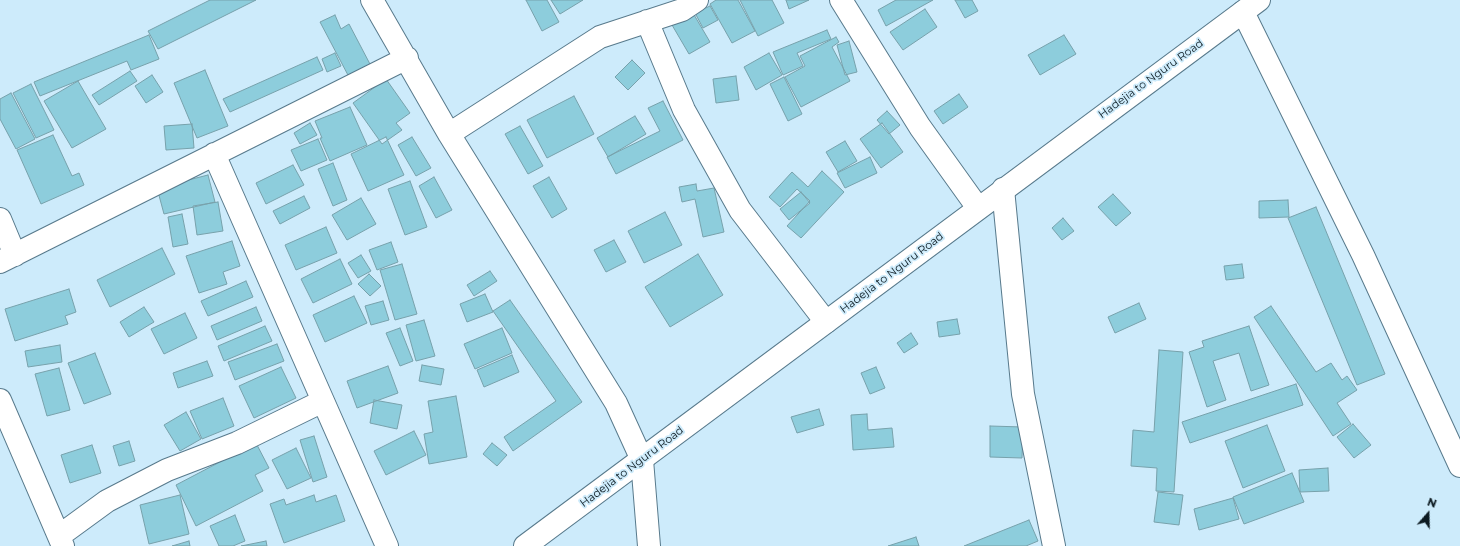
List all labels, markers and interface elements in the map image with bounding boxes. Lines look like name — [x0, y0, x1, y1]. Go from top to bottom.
street label: Hadejia to Nguru Road — [1096, 37, 1206, 121]
street label: Hadejia to Nguru Road — [838, 230, 946, 316]
street label: Hadejia to Nguru Road — [578, 424, 686, 510]
north arrow — [1408, 494, 1448, 534]
text: N — [1426, 495, 1439, 511]

